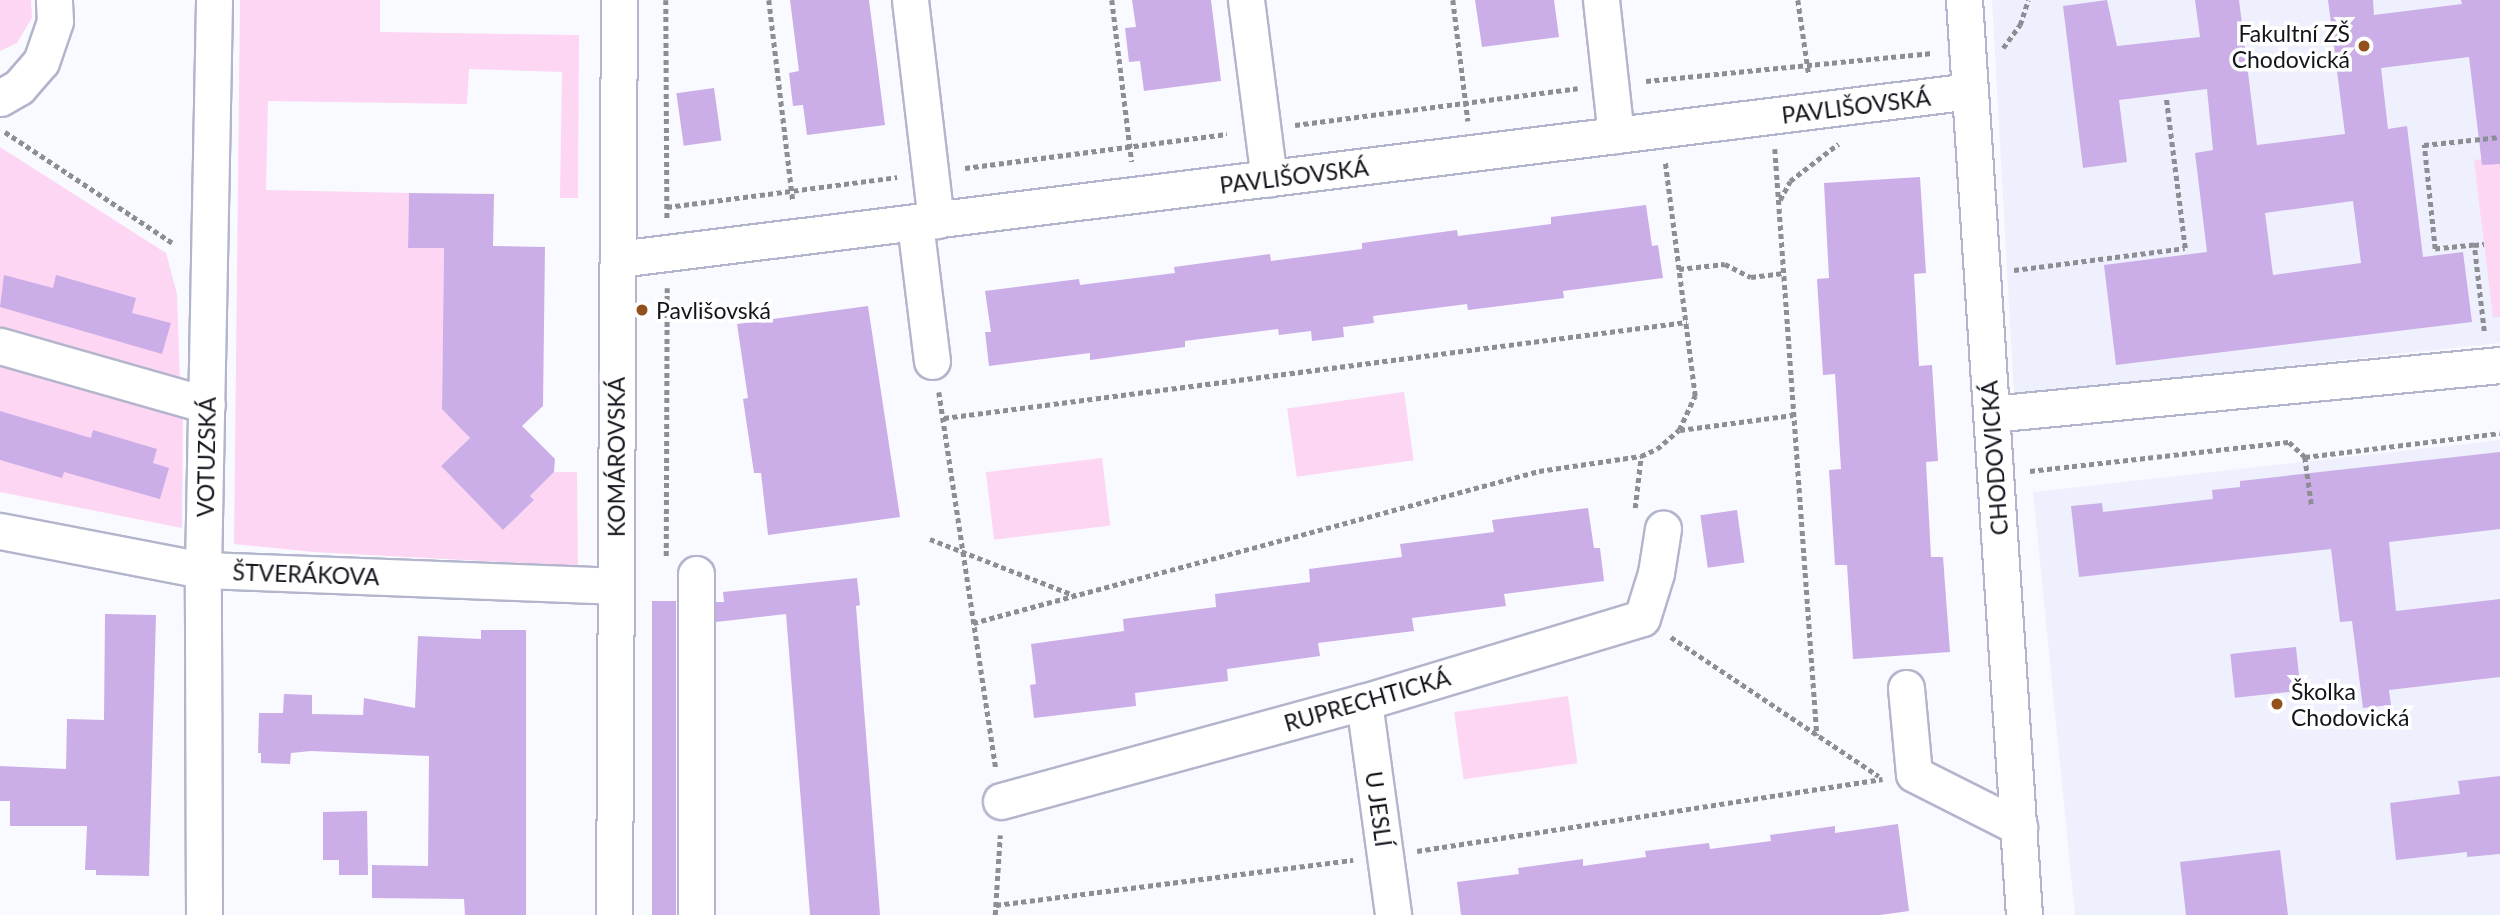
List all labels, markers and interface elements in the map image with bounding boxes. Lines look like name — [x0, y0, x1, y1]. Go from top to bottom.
place label: Fakultní ZŠ Chodovická — [2232, 19, 2350, 73]
marker: Fakultní ZŠ Chodovická — [2356, 38, 2372, 54]
street label: PAVLIŠOVSKÁ — [1780, 83, 1932, 129]
street label: PAVLIŠOVSKÁ — [1218, 153, 1370, 199]
place label: Pavlišovská — [656, 296, 771, 324]
marker: Pavlišovská — [634, 302, 650, 318]
street label: KOMÁROVSKÁ — [602, 377, 630, 537]
street label: CHODOVICKÁ — [1975, 380, 2013, 536]
street label: VOTUZSKÁ — [191, 397, 221, 517]
street label: ŠTVERÁKOVA — [232, 558, 380, 590]
street label: RUPRECHTICKÁ — [1281, 663, 1453, 737]
place label: Školka Chodovická — [2291, 677, 2409, 731]
marker: Školka Chodovická — [2269, 696, 2285, 712]
street label: U JESLÍ — [1360, 769, 1398, 849]

